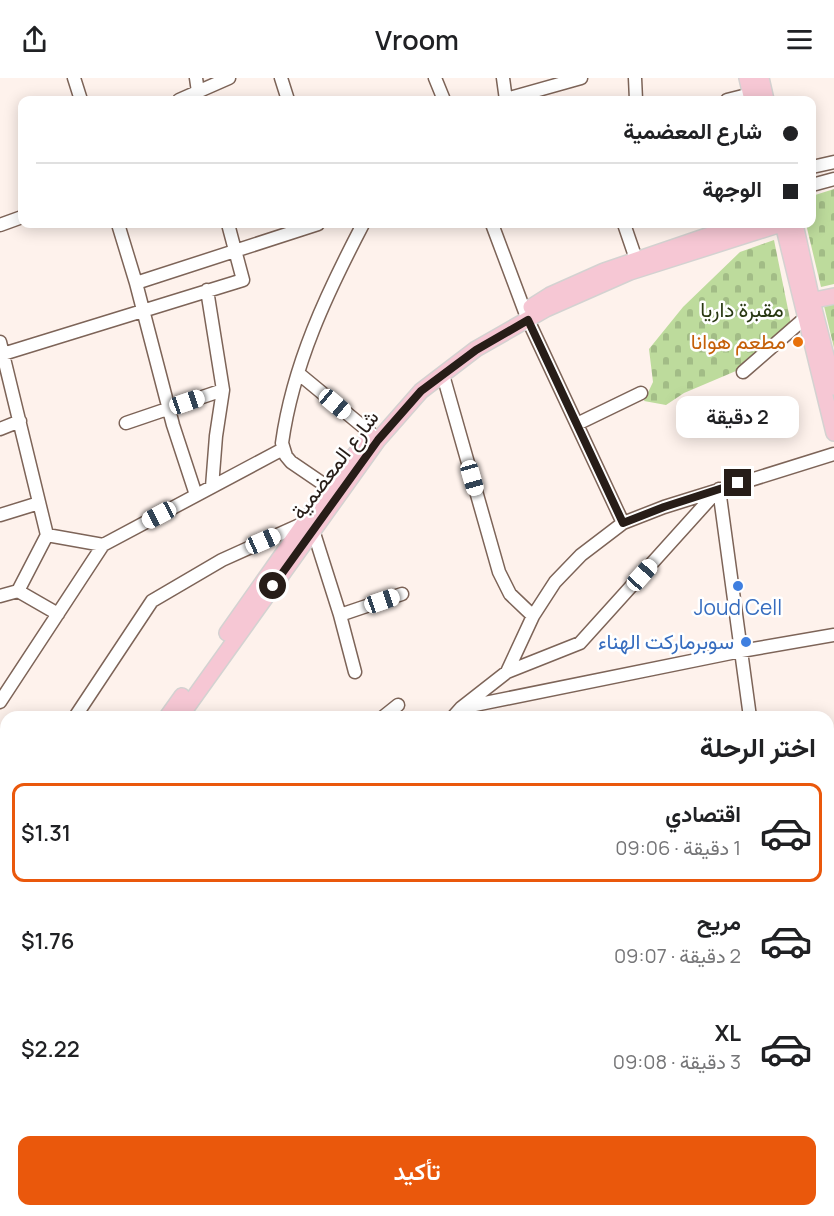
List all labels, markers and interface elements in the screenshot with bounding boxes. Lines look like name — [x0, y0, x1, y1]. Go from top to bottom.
text: Vroom — [375, 21, 459, 58]
icon: share — [18, 23, 51, 56]
icon: menu — [783, 23, 816, 56]
text: شارع المعضمية — [623, 116, 762, 146]
text: الوجهة — [702, 174, 762, 204]
park label: مقبرة داريا — [700, 295, 784, 323]
place label: مطعم هوانا — [691, 327, 786, 356]
marker: مطعم هوانا — [791, 335, 805, 349]
car — [315, 386, 355, 422]
car — [167, 388, 207, 416]
callout: 2 دقيقة — [676, 396, 800, 438]
text: 2 دقيقة — [706, 403, 769, 430]
street label: شارع المعضمية — [284, 404, 385, 525]
car — [458, 458, 486, 498]
route end — [724, 469, 751, 496]
car — [139, 499, 179, 531]
car — [243, 525, 283, 557]
car — [623, 556, 661, 594]
route start — [259, 572, 286, 599]
marker: Joud Cell — [731, 579, 745, 593]
car — [362, 587, 402, 615]
place label: Joud Cell — [694, 593, 782, 621]
place label: سوبرماركت الهناء — [598, 627, 734, 655]
marker: سوبرماركت الهناء — [739, 635, 753, 649]
text: اختر الرحلة — [700, 728, 816, 765]
text: اقتصادي — [665, 799, 741, 829]
icon: car — [759, 806, 813, 860]
text: $1.31 — [21, 818, 71, 848]
text: 1 دقيقة · 09:06 — [615, 834, 741, 861]
text: مريح — [697, 907, 741, 937]
icon: car — [759, 914, 813, 968]
text: $1.76 — [21, 926, 74, 956]
text: 2 دقيقة · 09:07 — [614, 942, 741, 969]
text: XL — [715, 1018, 741, 1048]
icon: car — [759, 1022, 813, 1076]
text: $2.22 — [21, 1034, 80, 1064]
text: 3 دقيقة · 09:08 — [613, 1048, 741, 1075]
button: تأكيد — [18, 1136, 816, 1205]

